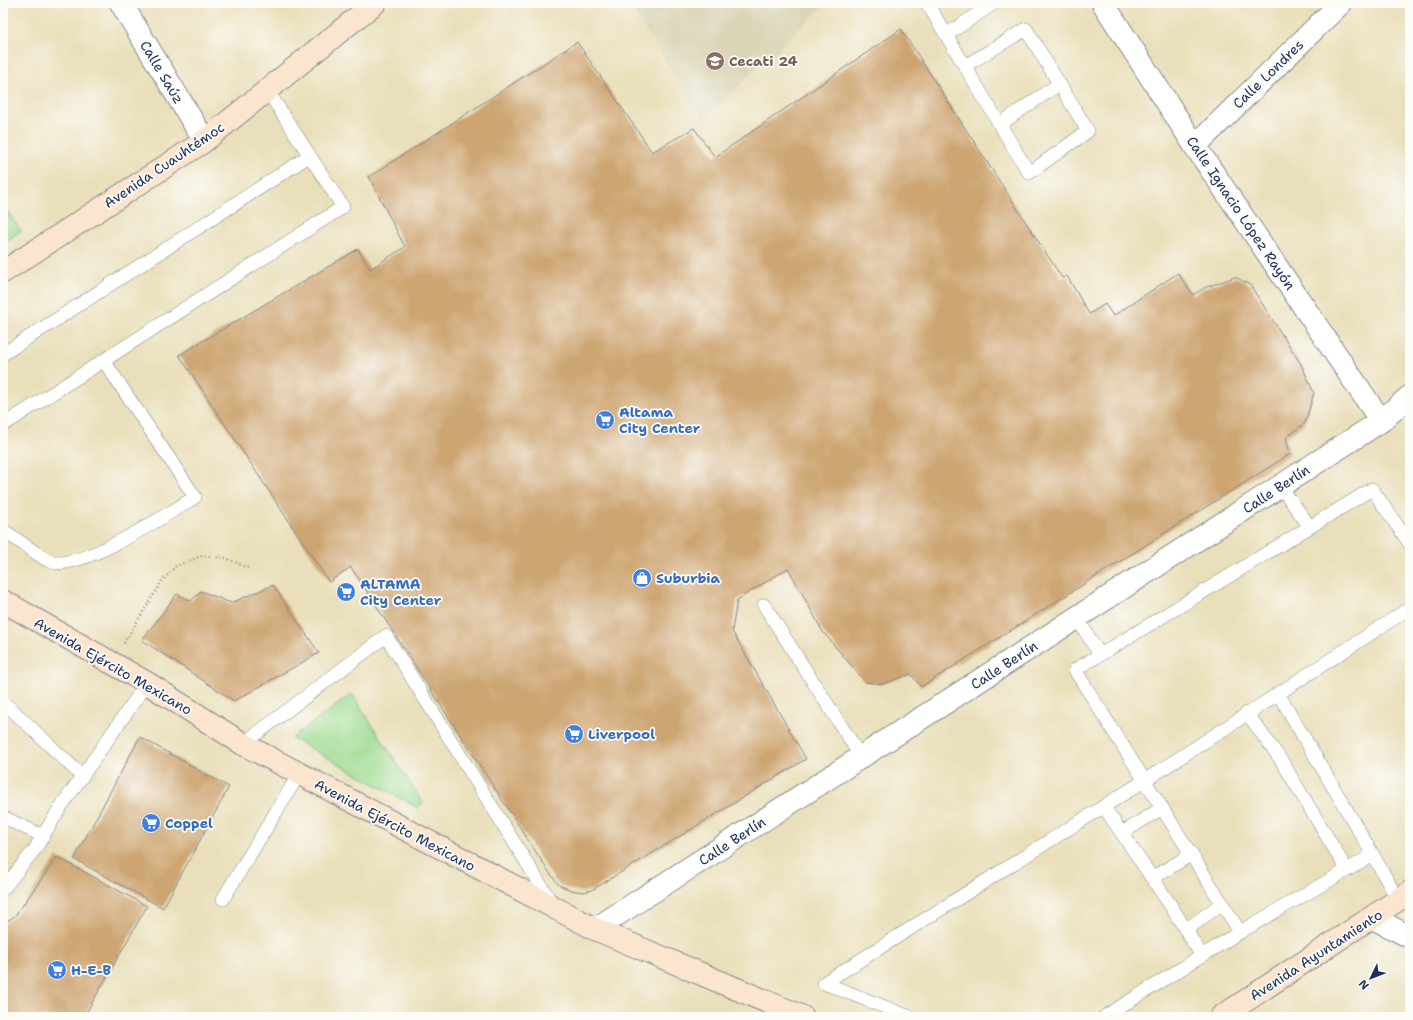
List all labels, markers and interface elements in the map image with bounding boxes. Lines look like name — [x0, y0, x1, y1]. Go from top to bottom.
street label: Calle Londres — [1229, 36, 1307, 112]
street label: Calle Saúz — [136, 37, 188, 107]
school or university icon: Cecati 24 — [704, 50, 726, 72]
place label: Cecati 24 — [729, 52, 798, 70]
street label: Avenida Cuauhtémoc — [100, 118, 228, 212]
street label: Calle Ignacio López Rayón — [1183, 133, 1300, 294]
place label: Altama City Center — [619, 403, 701, 437]
supermarket icon: Altama City Center — [594, 409, 616, 431]
street label: Calle Berlín — [1239, 460, 1313, 517]
shop icon: Suburbia — [631, 567, 653, 589]
place label: Suburbia — [656, 569, 721, 587]
place label: ALTAMA City Center — [360, 575, 442, 609]
supermarket icon: ALTAMA City Center — [335, 581, 357, 603]
street label: Avenida Ejército Mexicano — [31, 613, 195, 719]
street label: Calle Berlín — [967, 636, 1041, 693]
supermarket icon: Liverpool — [563, 723, 585, 745]
place label: Liverpool — [588, 725, 655, 743]
street label: Avenida Ejército Mexicano — [311, 775, 479, 875]
supermarket icon: Coppel — [140, 812, 162, 834]
street label: Calle Berlín — [695, 812, 769, 869]
place label: Coppel — [165, 814, 213, 832]
street label: Avenida Ayuntamiento — [1246, 905, 1386, 1005]
north arrow — [1351, 958, 1391, 998]
supermarket icon: H-E-B — [46, 959, 68, 981]
place label: H-E-B — [71, 961, 112, 979]
text: N — [1355, 976, 1373, 993]

